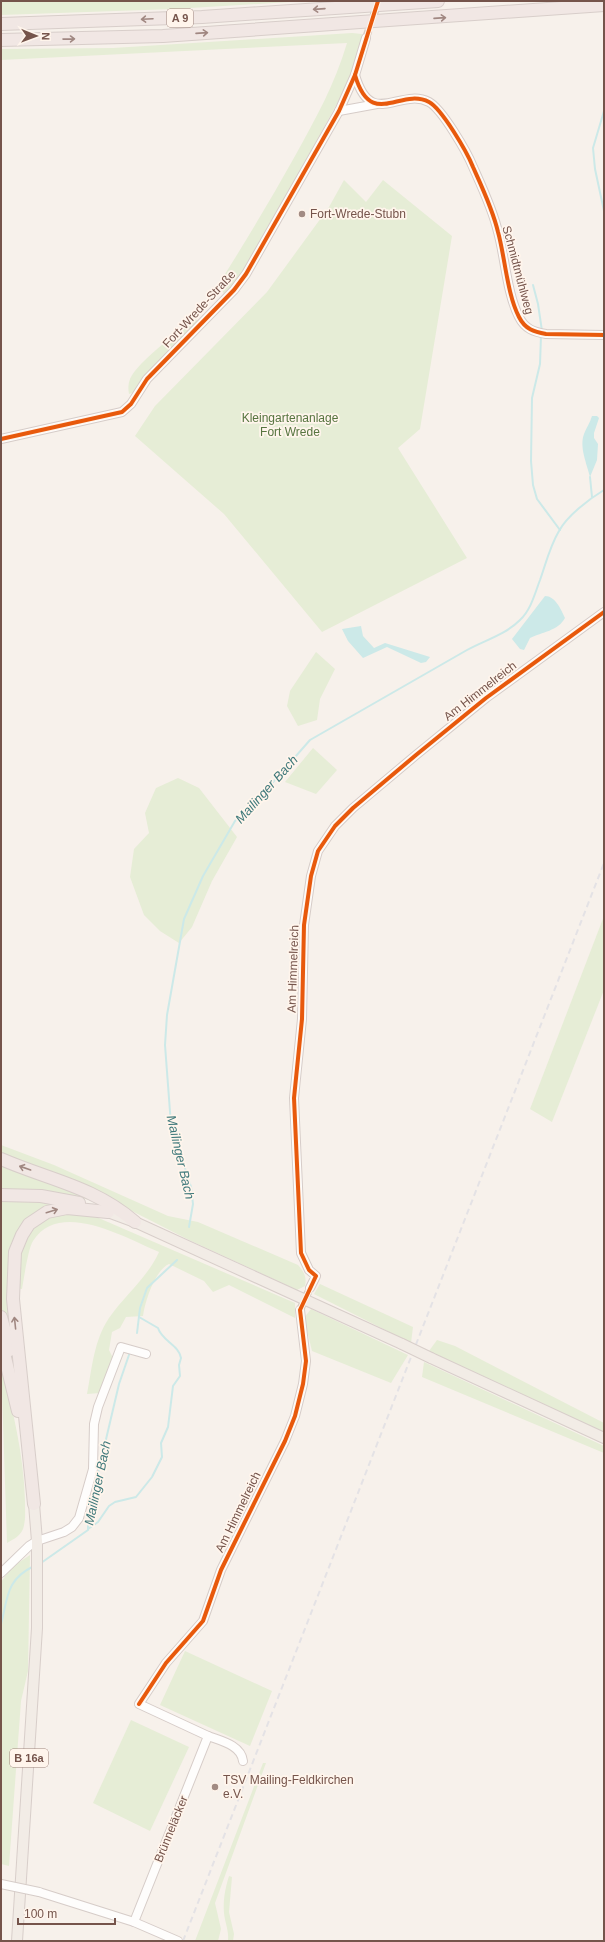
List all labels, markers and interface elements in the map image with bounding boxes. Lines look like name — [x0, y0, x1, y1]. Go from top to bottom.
one-way arrow — [313, 6, 326, 13]
road number: A 9 — [167, 9, 193, 27]
one-way arrow — [433, 14, 446, 21]
north arrow — [16, 16, 56, 56]
one-way arrow — [141, 16, 154, 23]
one-way arrow — [195, 30, 208, 37]
text: N — [40, 32, 52, 40]
one-way arrow — [62, 35, 75, 43]
place label: Fort-Wrede-Stubn — [310, 207, 406, 221]
marker: Fort-Wrede-Stubn — [297, 209, 307, 219]
street label: Schmidtmühlweg — [499, 224, 537, 316]
street label: Fort-Wrede-Straße — [160, 267, 239, 351]
park label: Kleingartenanlage Fort Wrede — [242, 411, 339, 439]
street label: Am Himmelreich — [441, 658, 519, 724]
water label: Mailinger Bach — [232, 752, 301, 826]
street label: Am Himmelreich — [284, 925, 302, 1013]
water label: Mailinger Bach — [164, 1114, 197, 1201]
one-way arrow — [19, 1164, 32, 1171]
one-way arrow — [46, 1207, 59, 1214]
one-way arrow — [11, 1317, 19, 1330]
water label: Mailinger Bach — [81, 1439, 114, 1527]
street label: Am Himmelreich — [212, 1469, 264, 1555]
road number: B 16a — [10, 1749, 48, 1767]
place label: TSV Mailing-Feldkirchen e.V. — [223, 1773, 354, 1801]
marker: TSV Mailing-Feldkirchen e.V. — [210, 1782, 220, 1792]
street label: Brünneläcker — [151, 1794, 191, 1864]
scale bar — [18, 1900, 115, 1926]
text: 100 m — [24, 1907, 57, 1921]

